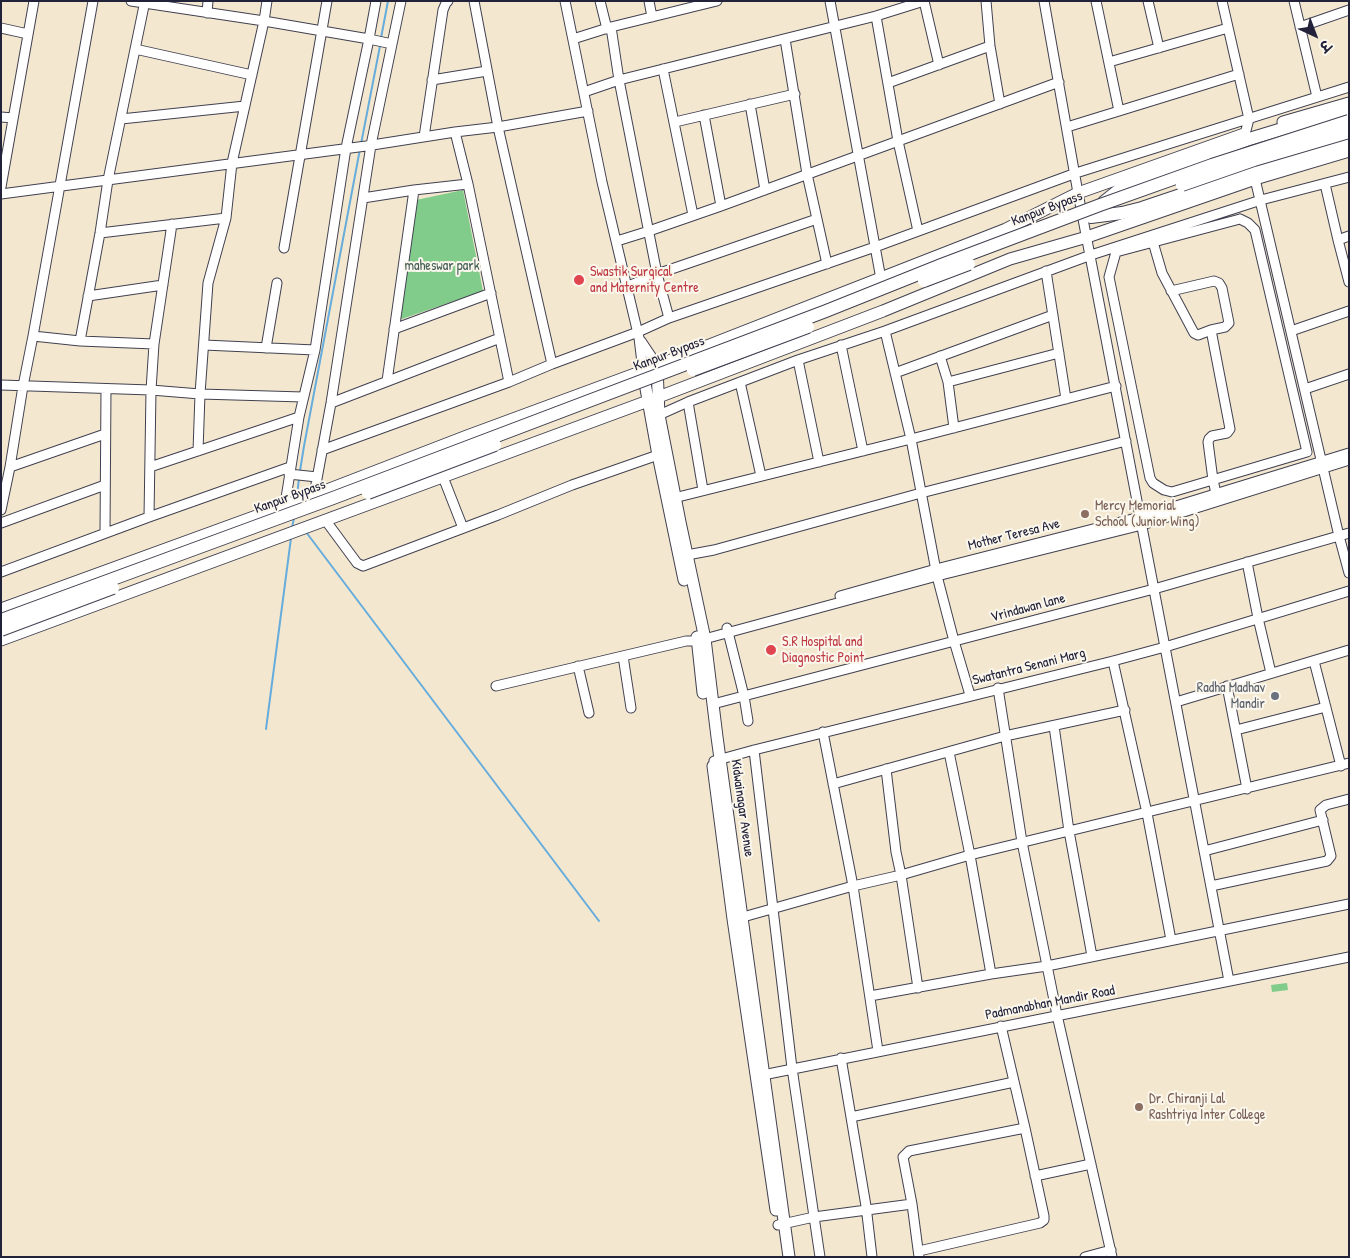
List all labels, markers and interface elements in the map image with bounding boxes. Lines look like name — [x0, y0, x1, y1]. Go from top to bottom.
north arrow — [1290, 10, 1340, 60]
text: उ — [1316, 36, 1335, 56]
street label: Kanpur Bypass — [1009, 188, 1085, 230]
park label: maheswar park — [404, 258, 480, 274]
place label: Swastik Surgical and Maternity Centre — [590, 264, 699, 296]
marker: Swastik Surgical and Maternity Centre — [572, 273, 586, 287]
street label: Kanpur Bypass — [631, 333, 707, 375]
street label: Kanpur Bypass — [252, 476, 328, 518]
place label: Mercy Memorial School (Junior Wing) — [1095, 498, 1200, 530]
marker: Mercy Memorial School (Junior Wing) — [1079, 508, 1091, 520]
street label: Mother Teresa Ave — [966, 515, 1062, 555]
street label: Vrindawan lane — [989, 590, 1067, 626]
place label: S.R Hospital and Diagnostic Point — [782, 634, 864, 666]
marker: S.R Hospital and Diagnostic Point — [764, 643, 778, 657]
street label: Swatantra Senani Marg — [971, 645, 1087, 689]
place label: Radha Madhav Mandir — [1197, 680, 1265, 712]
marker: Radha Madhav Mandir — [1269, 690, 1281, 702]
street label: Kidwainagar Avenue — [727, 758, 757, 858]
street label: Padmanabhan Mandir Road — [984, 982, 1116, 1024]
place label: Dr. Chiranji Lal Rashtriya Inter College — [1149, 1091, 1265, 1124]
marker: Dr. Chiranji Lal Rashtriya Inter College — [1133, 1101, 1145, 1113]

